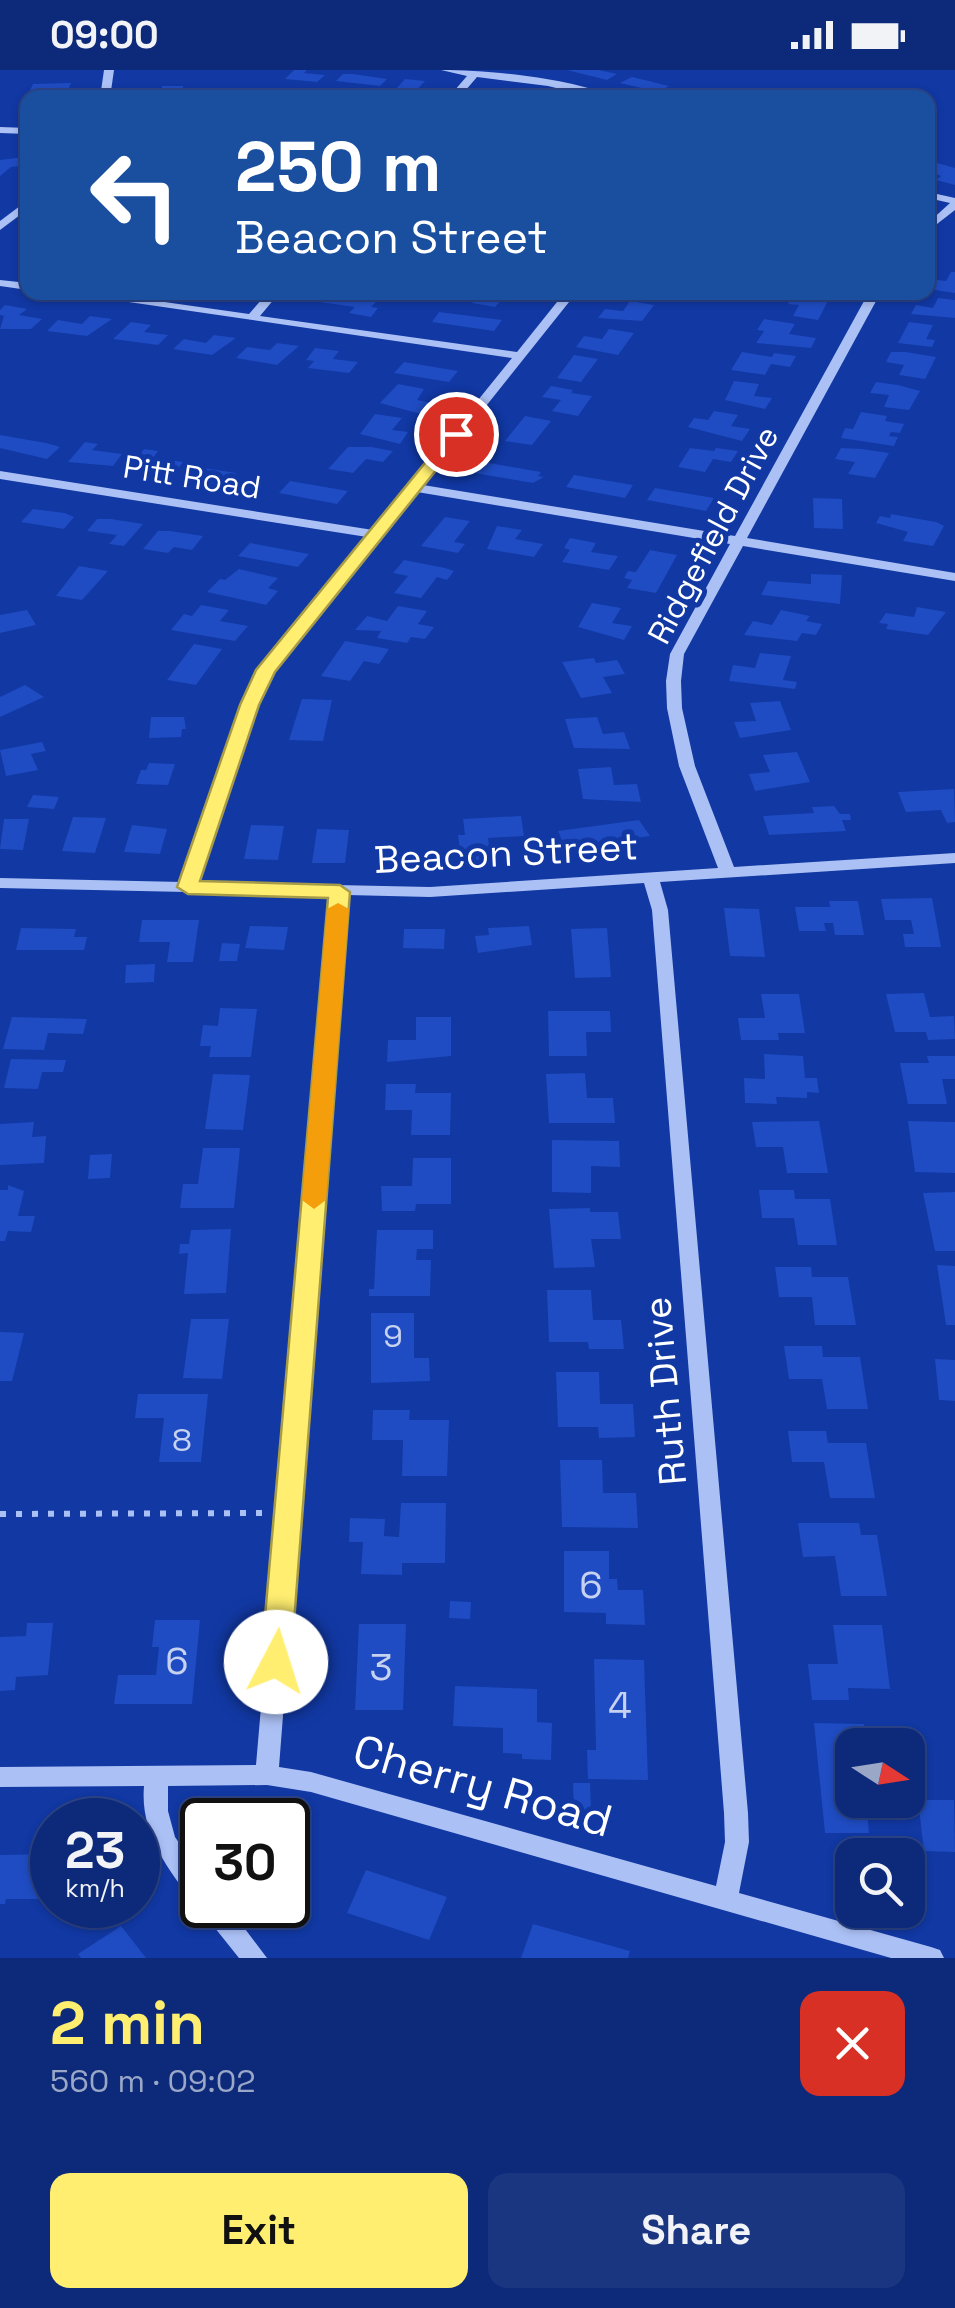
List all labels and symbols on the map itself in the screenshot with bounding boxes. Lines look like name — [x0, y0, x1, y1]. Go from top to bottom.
pin — [414, 392, 499, 477]
street label: Ridgefield Drive — [639, 419, 787, 651]
street label: Pitt Road — [120, 446, 264, 508]
street label: Beacon Street — [373, 822, 639, 884]
street label: Ruth Drive — [633, 1295, 697, 1487]
house number: 9 — [383, 1316, 403, 1356]
house number: 8 — [172, 1420, 192, 1460]
house number: 6 — [579, 1561, 603, 1609]
position arrow — [224, 1610, 328, 1714]
house number: 6 — [165, 1637, 189, 1685]
house number: 3 — [370, 1643, 392, 1691]
house number: 4 — [608, 1681, 632, 1729]
street label: Cherry Road — [347, 1721, 619, 1850]
north arrow — [835, 1728, 925, 1818]
speed limit sign: 30 — [180, 1798, 310, 1928]

